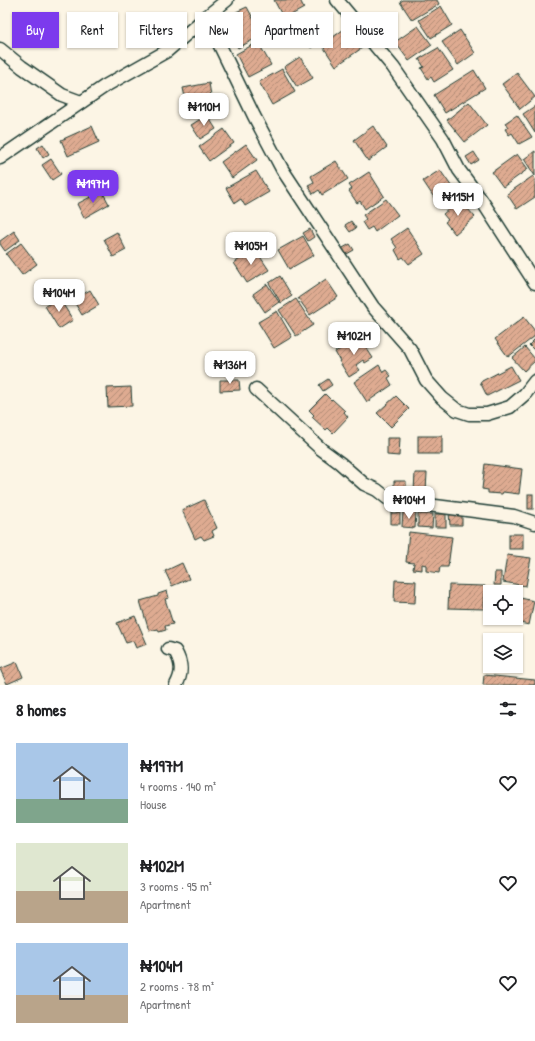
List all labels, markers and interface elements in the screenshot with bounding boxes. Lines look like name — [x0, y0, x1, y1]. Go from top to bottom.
chip: Buy — [12, 12, 59, 48]
chip: Rent — [67, 12, 118, 48]
chip: Filters — [126, 12, 187, 48]
chip: New — [195, 12, 243, 48]
chip: Apartment — [251, 12, 333, 48]
chip: House — [341, 12, 398, 48]
pin: ₦110M — [176, 93, 232, 127]
text: ₦110M — [188, 97, 220, 115]
pin: ₦197M — [65, 170, 121, 204]
text: ₦197M — [76, 174, 110, 192]
pin: ₦115M — [430, 183, 486, 217]
text: ₦115M — [442, 187, 474, 205]
pin: ₦105M — [223, 232, 279, 266]
text: ₦105M — [234, 236, 268, 254]
pin: ₦104M — [31, 279, 87, 313]
text: ₦104M — [43, 283, 75, 301]
pin: ₦102M — [326, 322, 382, 356]
text: ₦102M — [337, 326, 371, 344]
pin: ₦136M — [202, 351, 258, 385]
text: ₦136M — [214, 355, 246, 373]
pin: ₦104M — [381, 486, 437, 520]
text: ₦104M — [393, 490, 425, 508]
map controls — [483, 585, 523, 673]
button: locate — [483, 585, 523, 625]
button: layers — [483, 633, 523, 673]
text: 8 homes — [16, 698, 66, 721]
icon: filters — [497, 698, 519, 720]
text: ₦197M — [140, 754, 183, 777]
icon: home — [48, 759, 96, 807]
icon: heart — [497, 772, 519, 794]
text: 4 rooms · 140 m² — [140, 777, 216, 795]
text: House — [140, 795, 167, 813]
text: ₦102M — [140, 854, 184, 877]
icon: home — [48, 859, 96, 907]
icon: heart — [497, 872, 519, 894]
text: 3 rooms · 95 m² — [140, 877, 212, 895]
text: Apartment — [140, 895, 191, 913]
text: ₦104M — [140, 954, 183, 977]
icon: home — [48, 959, 96, 1007]
icon: heart — [497, 972, 519, 994]
text: 2 rooms · 78 m² — [140, 977, 214, 995]
text: Apartment — [140, 995, 191, 1013]

